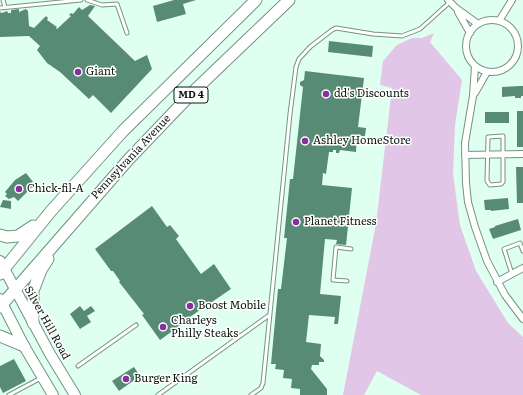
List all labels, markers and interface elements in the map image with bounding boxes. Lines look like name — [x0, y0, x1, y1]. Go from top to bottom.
place label: Giant — [86, 65, 115, 79]
marker: Giant — [73, 67, 83, 77]
road number: MD 4 — [174, 87, 208, 103]
place label: dd's Discounts — [334, 87, 409, 101]
marker: dd's Discounts — [321, 89, 331, 99]
street label: Pennsylvania Avenue — [88, 112, 174, 202]
place label: Ashley HomeStore — [313, 134, 411, 148]
marker: Ashley HomeStore — [300, 136, 310, 146]
place label: Chick-fil-A — [27, 182, 84, 196]
marker: Chick-fil-A — [14, 184, 24, 194]
place label: Planet Fitness — [304, 215, 377, 229]
marker: Planet Fitness — [291, 217, 301, 227]
street label: Silver Hill Road — [21, 284, 73, 362]
place label: Boost Mobile — [198, 299, 266, 313]
marker: Boost Mobile — [185, 301, 195, 311]
place label: Charleys Philly Steaks — [171, 314, 238, 340]
marker: Charleys Philly Steaks — [158, 322, 168, 332]
place label: Burger King — [134, 372, 198, 386]
marker: Burger King — [121, 374, 131, 384]

